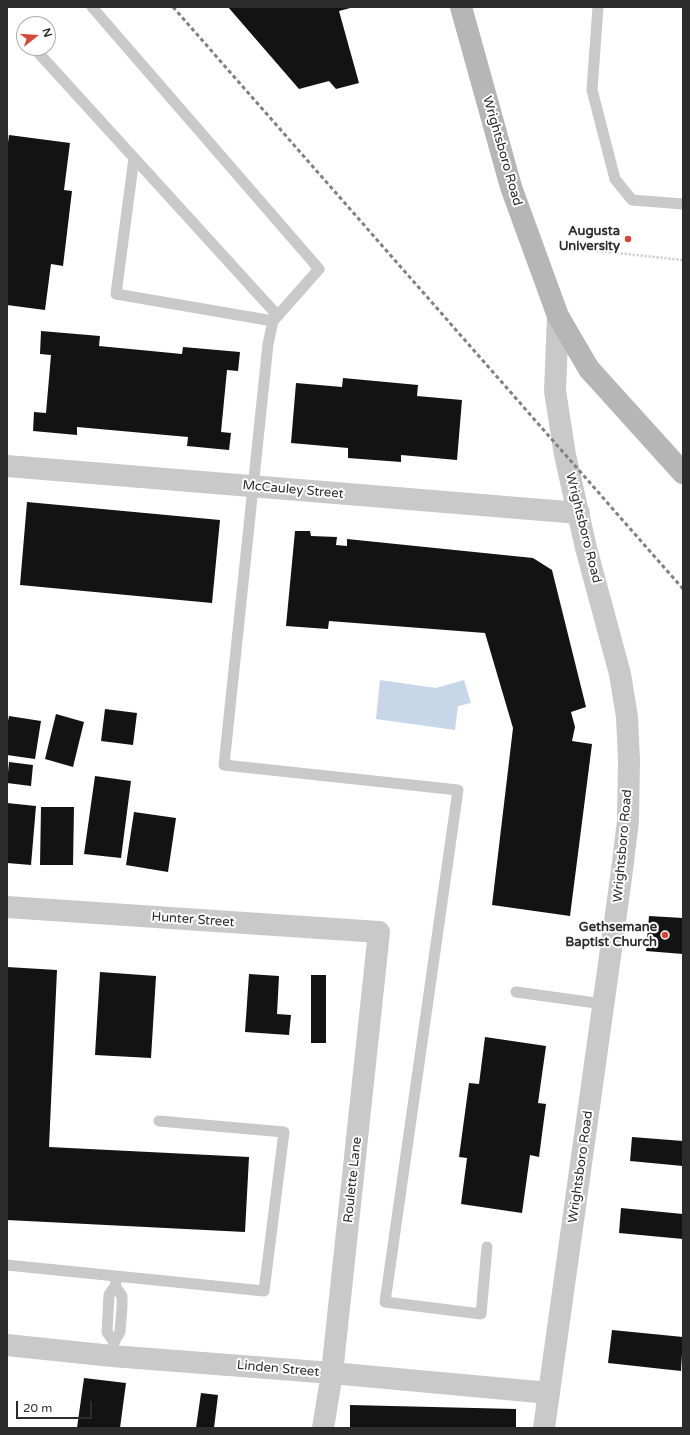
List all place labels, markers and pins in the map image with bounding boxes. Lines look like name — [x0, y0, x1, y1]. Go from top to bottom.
place label: Augusta University — [559, 224, 620, 255]
marker: Augusta University — [623, 234, 633, 244]
place label: Gethsemane Baptist Church — [565, 920, 657, 951]
marker: Gethsemane Baptist Church — [660, 930, 670, 940]

